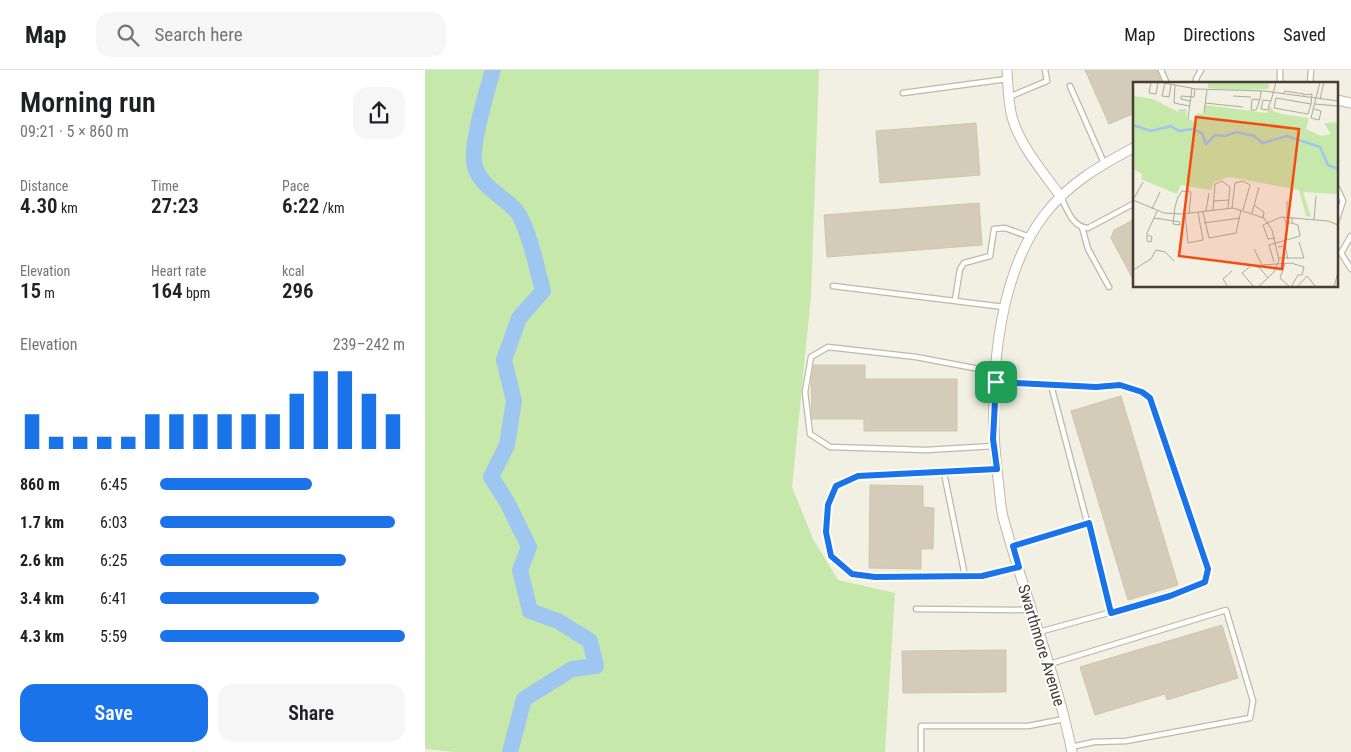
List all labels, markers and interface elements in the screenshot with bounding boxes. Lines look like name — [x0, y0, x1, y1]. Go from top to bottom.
search box — [96, 12, 446, 57]
text: Map — [25, 21, 66, 49]
icon: search — [114, 21, 142, 49]
text: Search here — [154, 23, 243, 46]
text: Map — [1124, 24, 1155, 45]
text: Directions — [1183, 24, 1255, 45]
text: Saved — [1283, 24, 1326, 45]
inset map — [1133, 82, 1339, 288]
text: Morning run — [20, 86, 156, 119]
button: share — [353, 87, 405, 139]
text: 09:21 · 5 × 860 m — [20, 122, 129, 141]
text: Distance — [20, 178, 68, 194]
text: Time — [151, 178, 179, 194]
text: Pace — [282, 178, 309, 194]
text: 4.30 — [20, 194, 58, 218]
text: 27:23 — [151, 194, 199, 218]
text: 6:22 — [282, 194, 319, 218]
text: km — [58, 200, 78, 216]
text: /km — [319, 200, 345, 216]
text: Elevation — [20, 263, 70, 279]
text: Heart rate — [151, 263, 206, 279]
text: kcal — [282, 263, 305, 279]
text: 15 — [20, 279, 41, 303]
text: 164 — [151, 279, 183, 303]
text: 296 — [282, 279, 314, 303]
text: m — [41, 285, 55, 301]
text: bpm — [183, 285, 210, 301]
text: Elevation — [20, 335, 78, 354]
text: 239–242 m — [333, 335, 405, 354]
pin — [975, 361, 1017, 403]
icon: arrive — [982, 368, 1010, 396]
text: 860 m — [20, 475, 60, 494]
text: 6:45 — [100, 475, 127, 494]
text: 1.7 km — [20, 513, 64, 532]
text: 6:03 — [100, 513, 127, 532]
text: 2.6 km — [20, 551, 64, 570]
text: 6:25 — [100, 551, 127, 570]
street label: Swarthmore Avenue — [1014, 582, 1069, 708]
text: 3.4 km — [20, 589, 64, 608]
text: 6:41 — [100, 589, 127, 608]
text: 4.3 km — [20, 627, 64, 646]
text: 5:59 — [100, 627, 127, 646]
button: Save — [20, 684, 208, 742]
button: Share — [218, 684, 405, 742]

